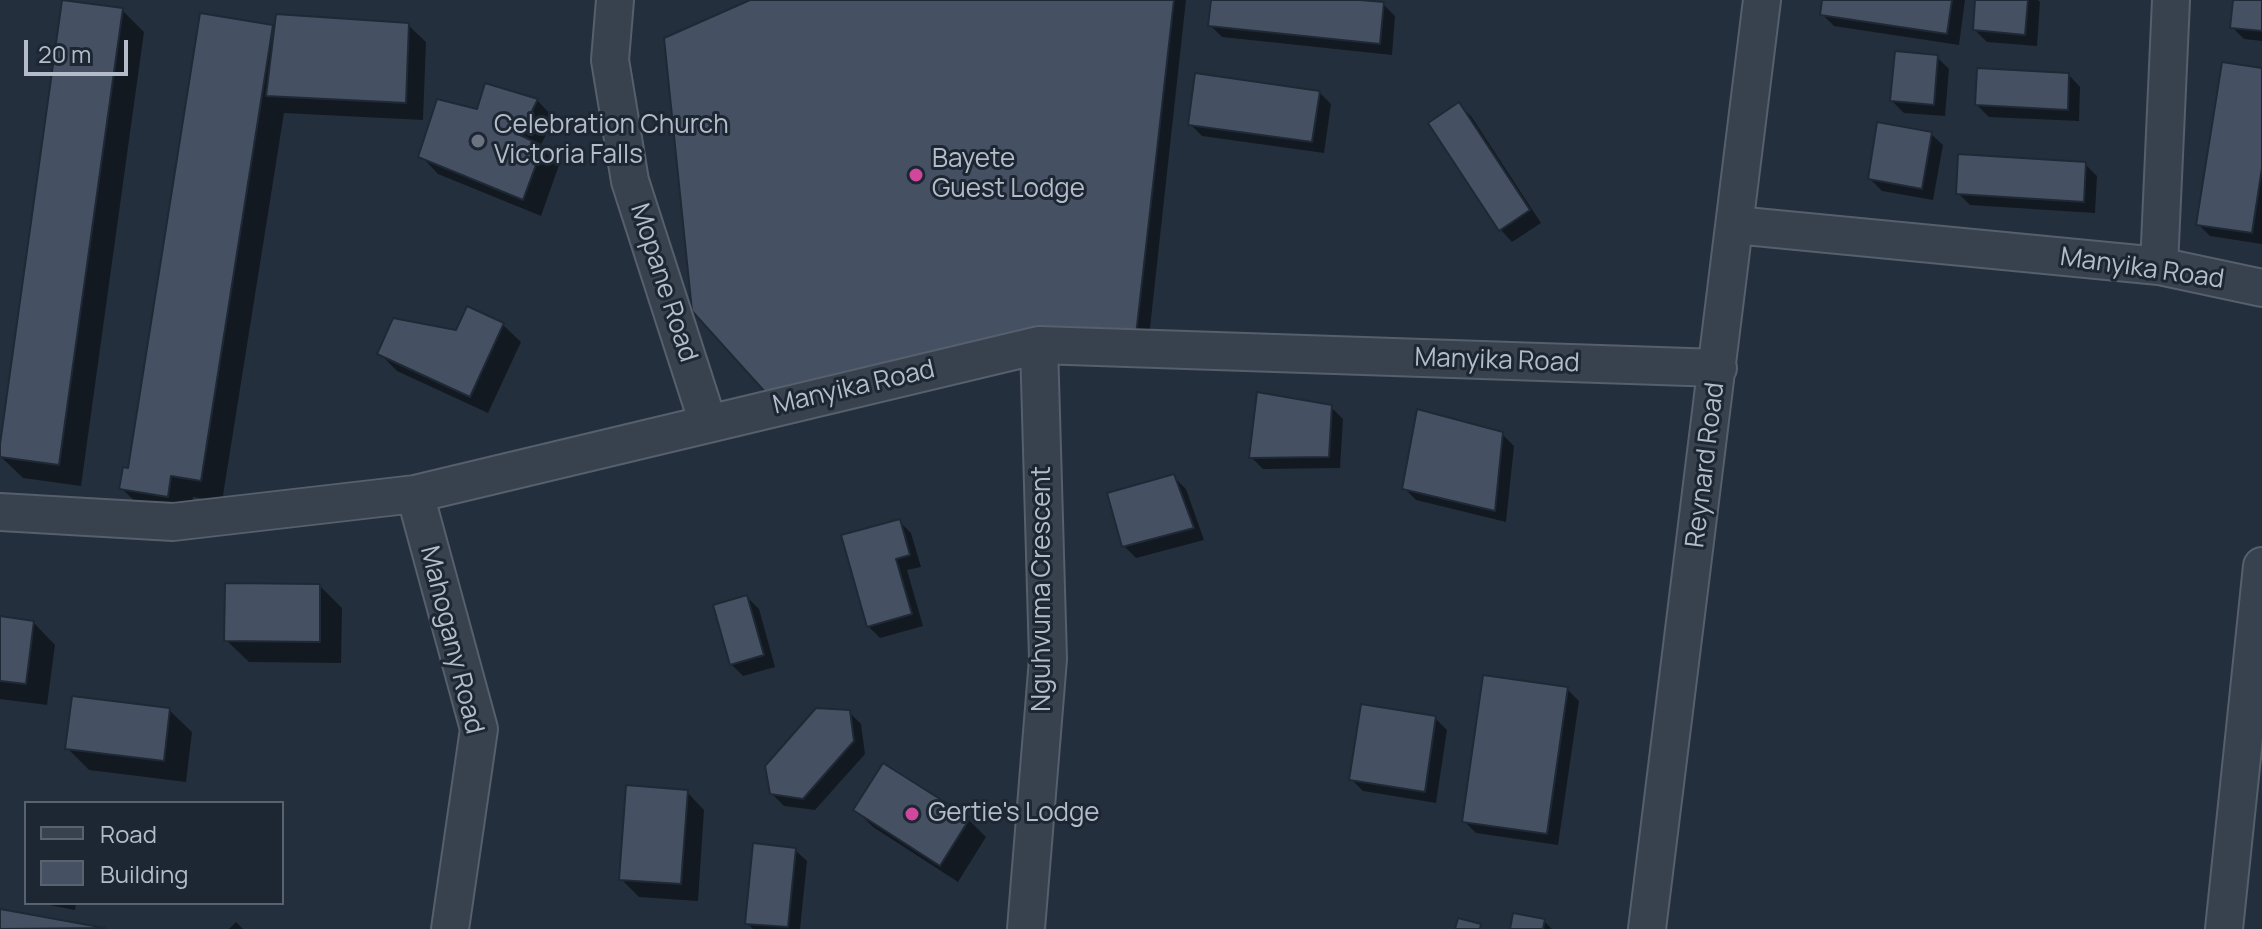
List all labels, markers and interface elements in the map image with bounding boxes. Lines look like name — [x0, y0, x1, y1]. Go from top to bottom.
scale bar — [28, 24, 132, 74]
text: 20 m — [38, 37, 91, 70]
place label: Celebration Church Victoria Falls — [494, 110, 729, 172]
marker: Celebration Church Victoria Falls — [469, 132, 487, 150]
place label: Bayete Guest Lodge — [932, 144, 1085, 206]
marker: Bayete Guest Lodge — [907, 166, 925, 184]
street label: Mopane Road — [623, 200, 703, 366]
street label: Manyika Road — [2058, 242, 2226, 296]
street label: Manyika Road — [1414, 343, 1580, 379]
street label: Manyika Road — [770, 354, 938, 422]
street label: Reynard Road — [1680, 381, 1732, 549]
street label: Nguhvuma Crescent — [1027, 466, 1059, 712]
street label: Mahogany Road — [413, 543, 489, 737]
place label: Gertie's Lodge — [928, 798, 1100, 830]
legend — [24, 801, 284, 905]
marker: Gertie's Lodge — [903, 805, 921, 823]
text: Road — [100, 817, 157, 850]
text: Building — [100, 857, 188, 890]

